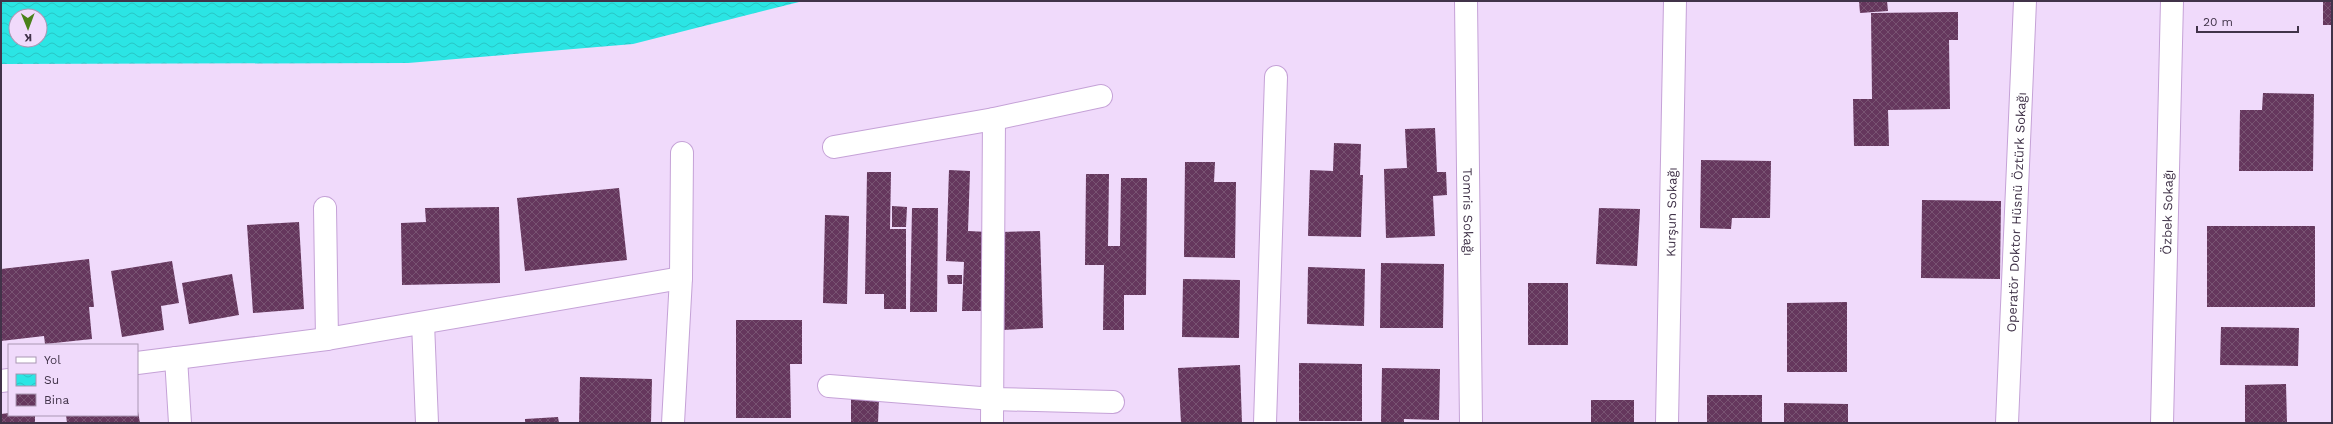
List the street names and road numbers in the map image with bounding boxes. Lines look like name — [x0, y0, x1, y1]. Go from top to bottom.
street label: Operatör Doktor Hüsnü Öztürk Sokağı — [2004, 92, 2029, 333]
street label: Kurşun Sokağı — [1663, 167, 1680, 257]
street label: Tomris Sokağı — [1460, 168, 1476, 256]
street label: Özbek Sokağı — [2159, 169, 2176, 255]

